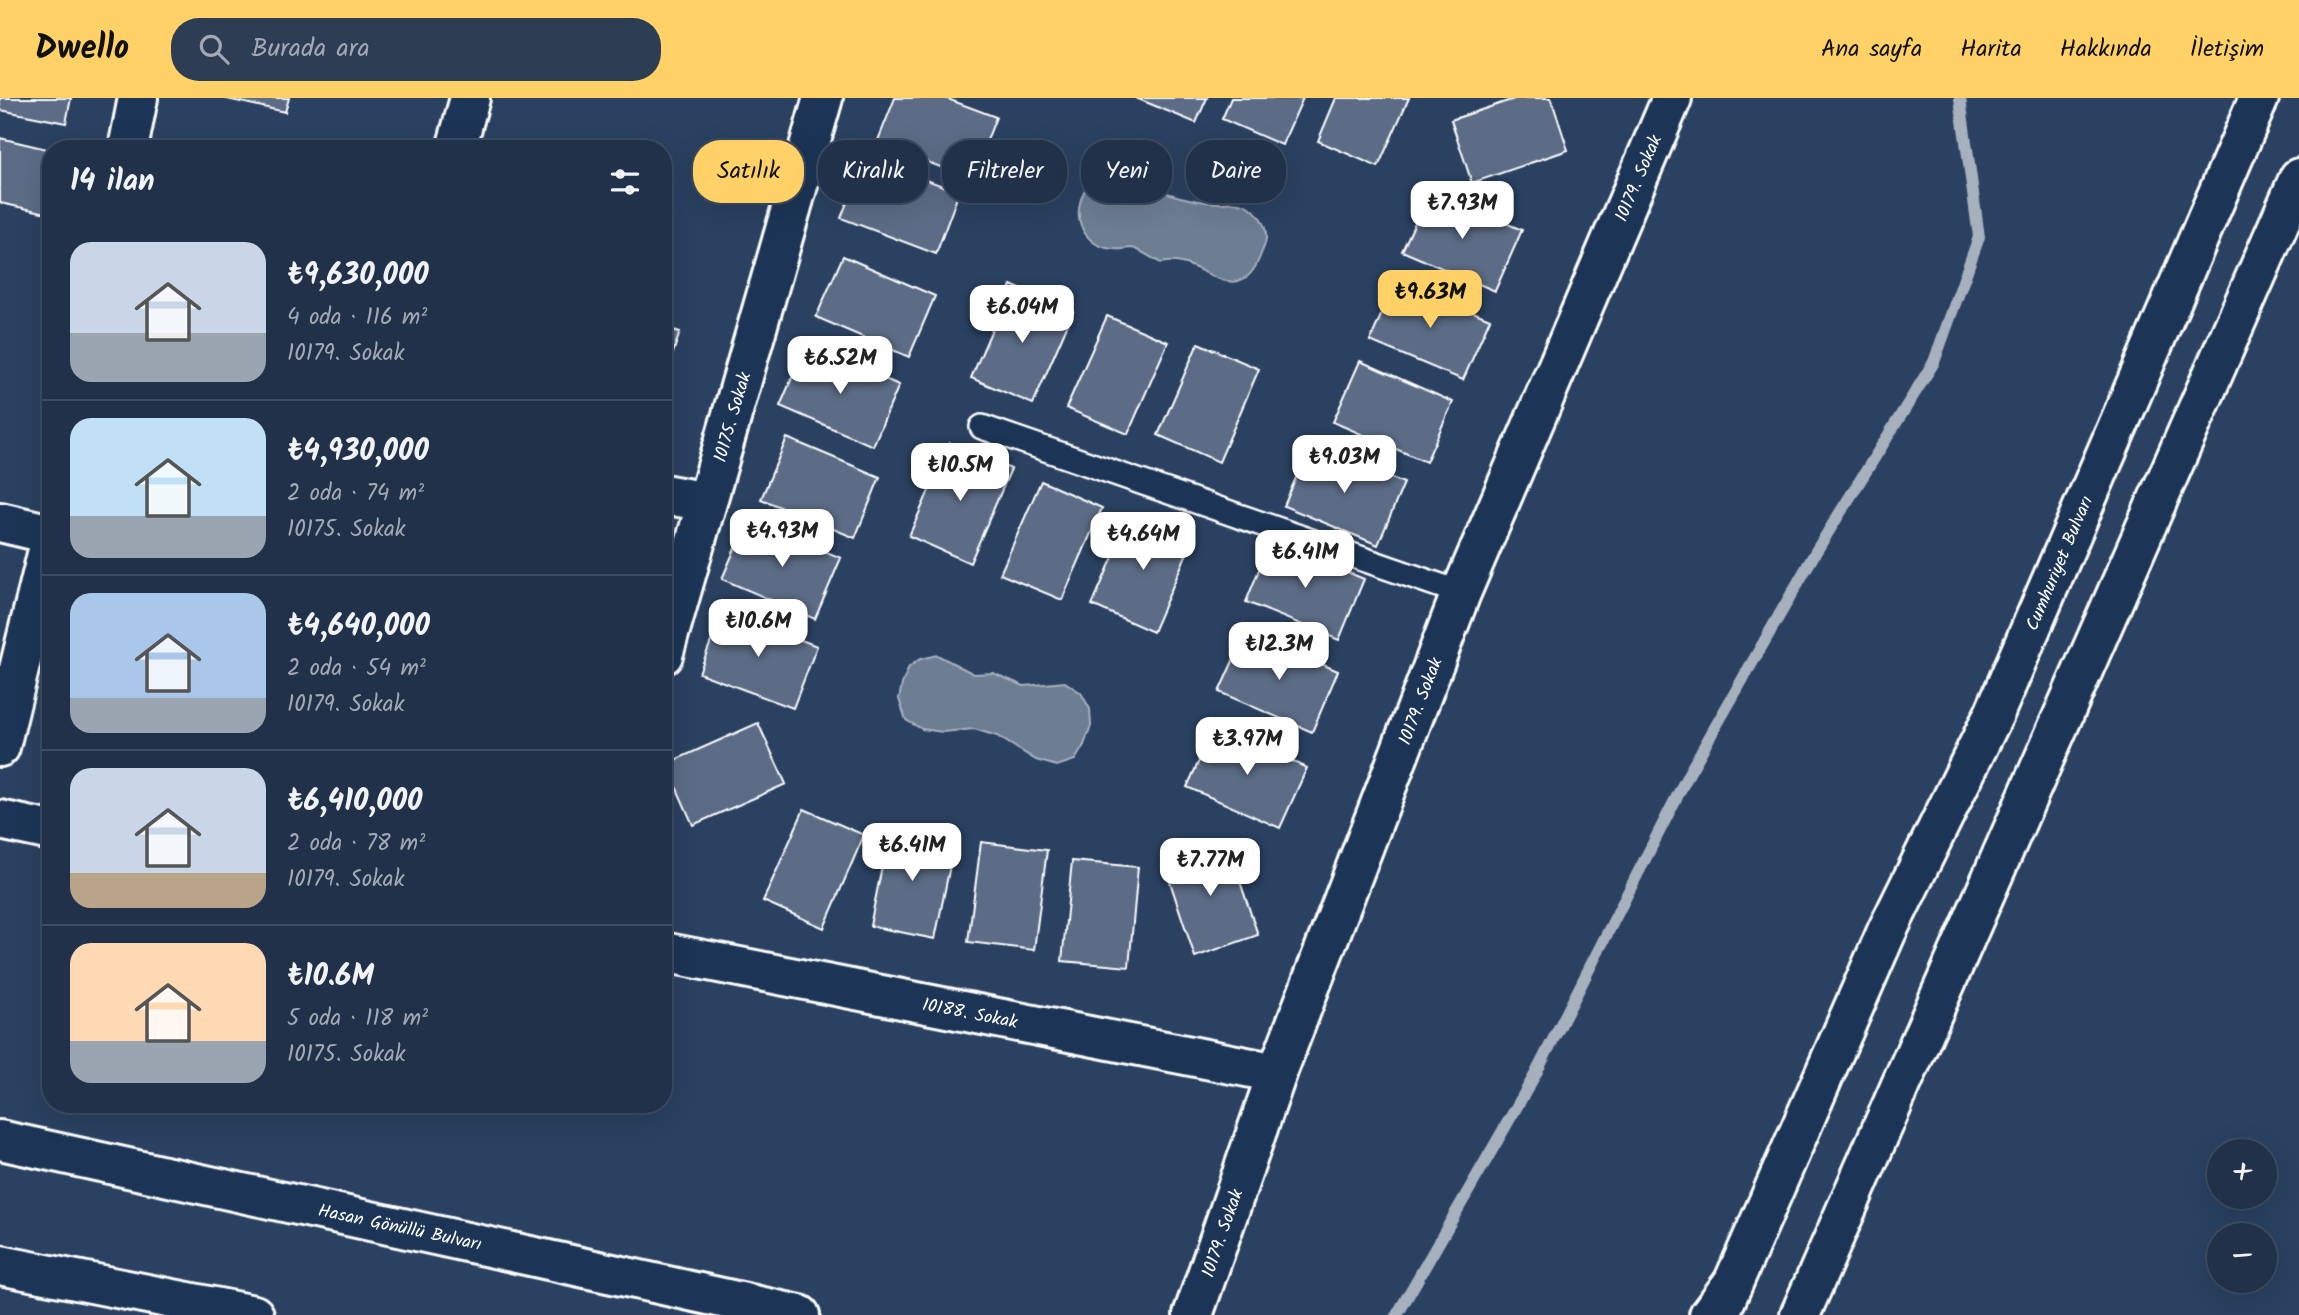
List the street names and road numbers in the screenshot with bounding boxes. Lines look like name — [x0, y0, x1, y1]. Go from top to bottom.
street label: 10179. Sokak — [1608, 130, 1671, 227]
street label: 10175. Sokak — [707, 368, 760, 466]
street label: Cumhuriyet Bulvarı — [2019, 492, 2102, 636]
street label: 10179. Sokak — [1391, 653, 1452, 750]
street label: 10188. Sokak — [920, 991, 1020, 1038]
street label: 10179. Sokak — [1195, 1185, 1252, 1282]
street label: Hasan Gönüllü Bulvarı — [315, 1197, 484, 1260]

